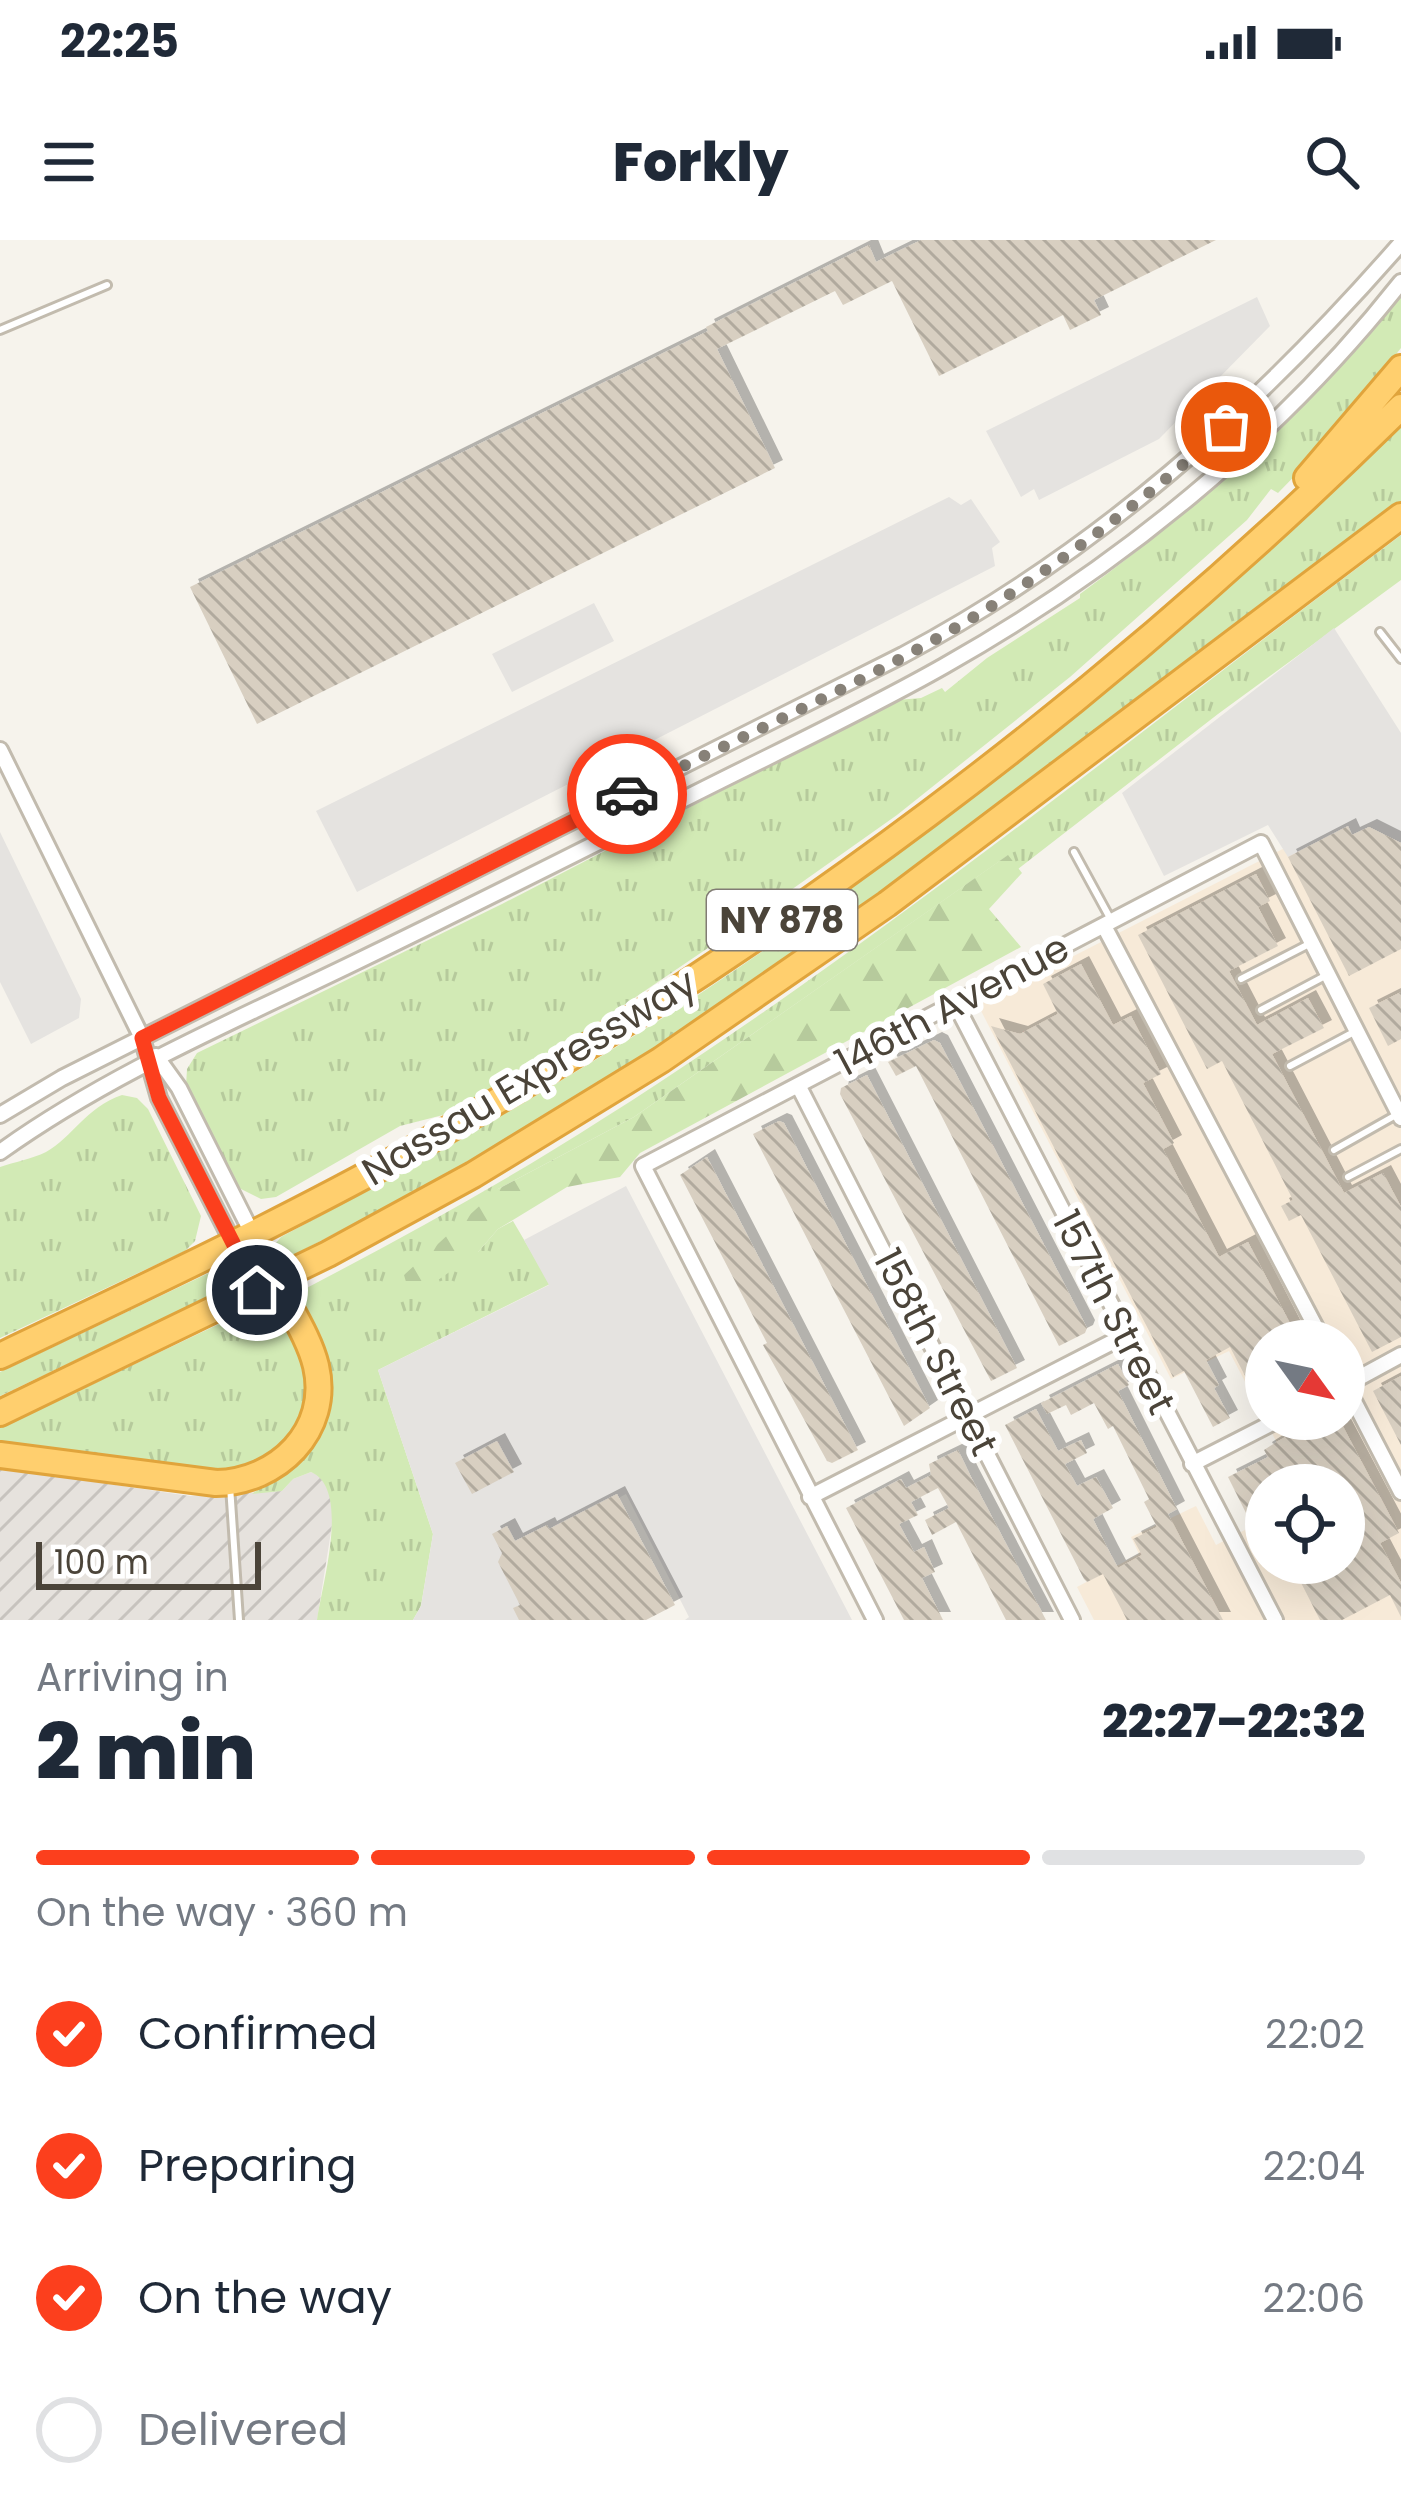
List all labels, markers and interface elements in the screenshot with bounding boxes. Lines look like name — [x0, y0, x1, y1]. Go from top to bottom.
text: 22:25 — [60, 10, 179, 73]
text: Forkly — [613, 124, 788, 200]
icon: menu — [36, 129, 102, 195]
icon: search — [1299, 129, 1365, 195]
pin — [1175, 376, 1277, 478]
icon: bag — [1193, 394, 1259, 460]
courier — [567, 734, 687, 854]
icon: car — [594, 761, 660, 827]
road number: NY 878 — [707, 890, 857, 950]
street label: 146th Avenue — [825, 920, 1079, 1090]
street label: Nassau Expressway — [352, 955, 707, 1199]
street label: 157th Street — [1039, 1201, 1189, 1423]
pin — [206, 1239, 308, 1341]
street label: 158th Street — [860, 1239, 1012, 1465]
icon: home — [224, 1257, 290, 1323]
north arrow — [1245, 1320, 1365, 1440]
map controls — [1245, 1320, 1365, 1584]
button: locate — [1245, 1464, 1365, 1584]
scale bar — [36, 1536, 261, 1589]
text: 100 m — [54, 1539, 149, 1586]
text: Arriving in — [36, 1650, 229, 1705]
text: 22:27–22:32 — [1102, 1690, 1365, 1753]
text: 2 min — [36, 1697, 256, 1806]
text: On the way · 360 m — [36, 1885, 408, 1940]
icon: check — [36, 2001, 102, 2067]
text: Confirmed — [138, 2002, 378, 2065]
text: 22:02 — [1265, 2007, 1365, 2062]
icon: check — [36, 2133, 102, 2199]
text: Preparing — [138, 2134, 357, 2197]
text: 22:04 — [1263, 2139, 1365, 2194]
icon: check — [36, 2265, 102, 2331]
text: On the way — [138, 2266, 392, 2329]
text: 22:06 — [1263, 2271, 1365, 2326]
text: Delivered — [138, 2398, 348, 2461]

